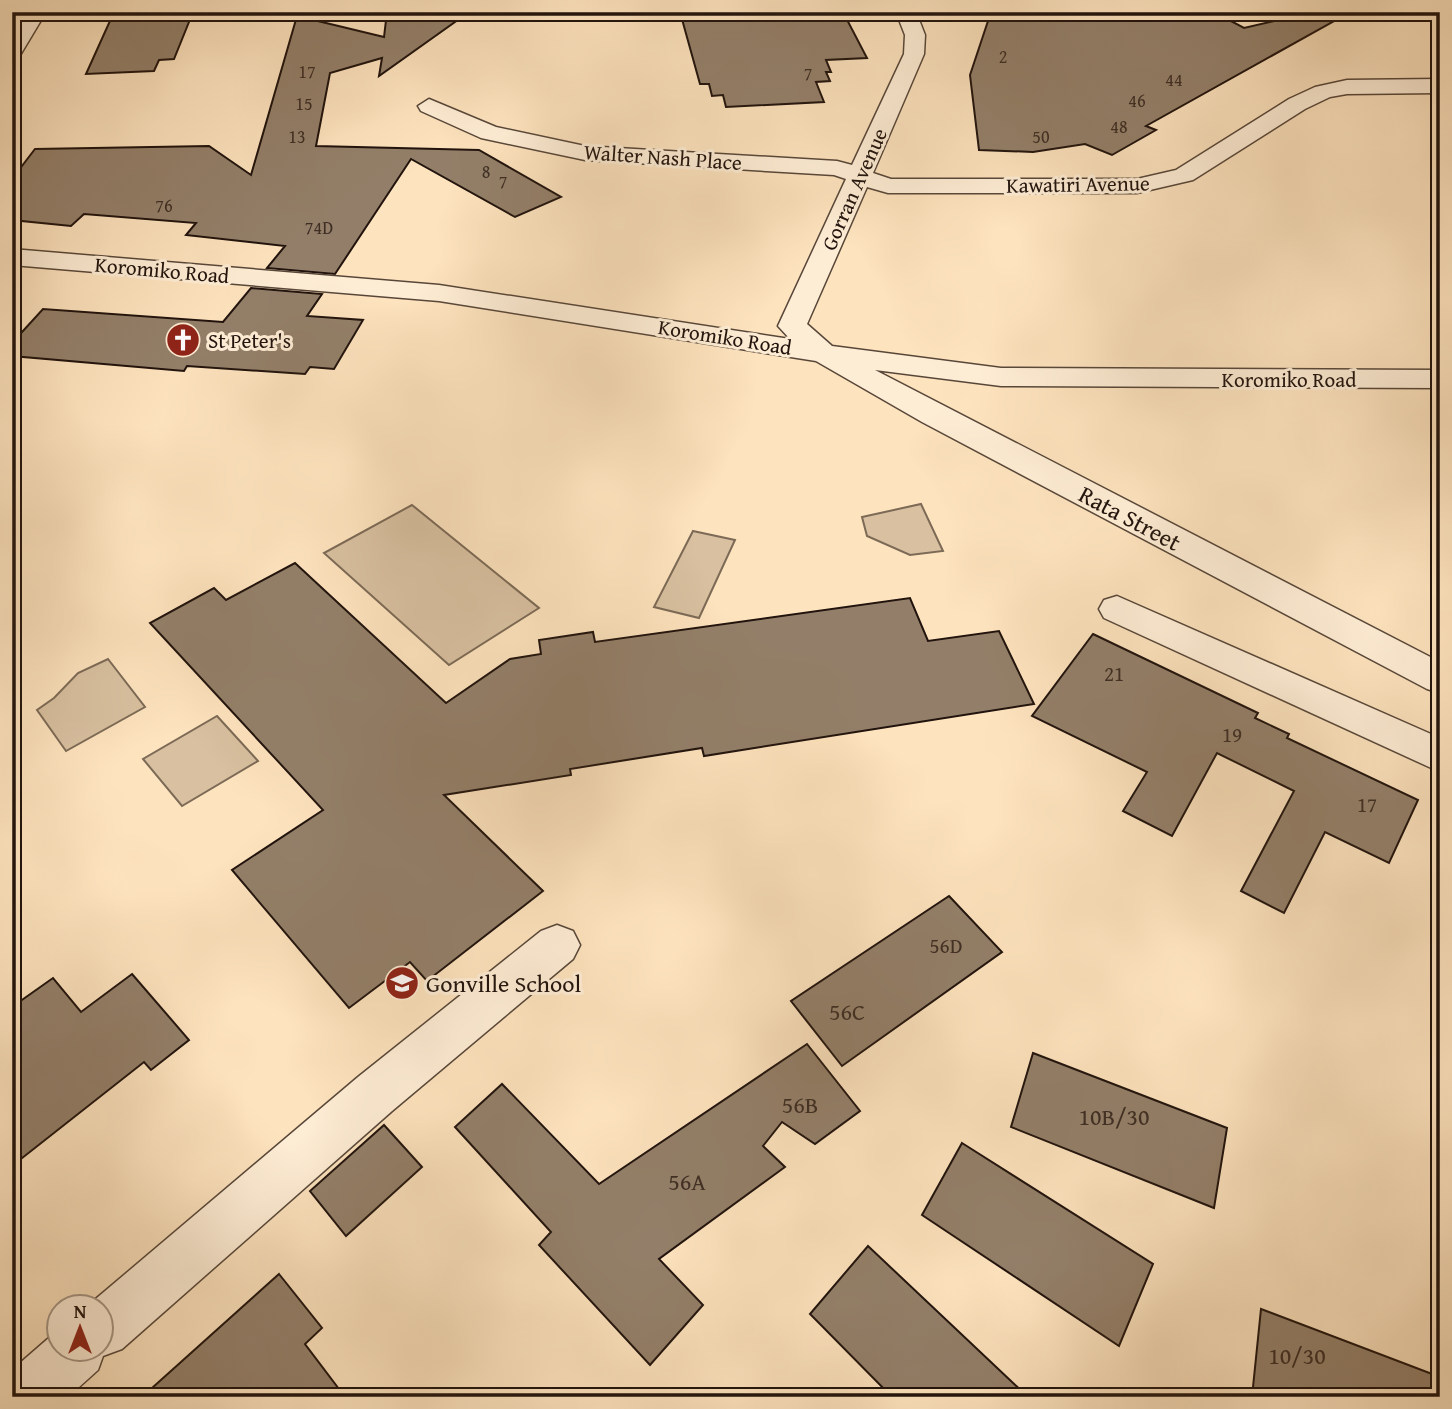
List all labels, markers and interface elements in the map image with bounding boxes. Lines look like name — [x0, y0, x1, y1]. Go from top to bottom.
house number: 2 — [999, 43, 1007, 70]
house number: 17 — [298, 58, 316, 85]
house number: 7 — [804, 60, 812, 87]
house number: 44 — [1165, 66, 1183, 93]
house number: 46 — [1128, 87, 1146, 114]
house number: 15 — [295, 90, 313, 117]
house number: 48 — [1110, 113, 1128, 140]
house number: 13 — [288, 123, 306, 150]
street label: Gorran Avenue — [813, 123, 895, 255]
house number: 50 — [1032, 123, 1050, 150]
street label: Walter Nash Place — [583, 136, 743, 178]
house number: 8 — [482, 158, 490, 185]
street label: Kawatiri Avenue — [1006, 167, 1150, 201]
house number: 7 — [499, 168, 507, 195]
house number: 76 — [155, 192, 173, 219]
house number: 74D — [305, 214, 333, 241]
street label: Koromiko Road — [94, 249, 231, 291]
street label: Koromiko Road — [656, 311, 795, 363]
church icon: St Peter's — [164, 321, 202, 359]
place label: St Peter's — [208, 325, 291, 356]
street label: Koromiko Road — [1222, 364, 1357, 395]
street label: Rata Street — [1073, 476, 1188, 560]
house number: 21 — [1104, 658, 1124, 689]
house number: 19 — [1222, 719, 1242, 750]
house number: 17 — [1357, 789, 1377, 820]
house number: 56D — [930, 930, 962, 961]
school or university icon: Gonville School — [383, 964, 421, 1002]
place label: Gonville School — [426, 966, 582, 1001]
house number: 56C — [829, 994, 865, 1029]
house number: 56B — [782, 1087, 818, 1122]
house number: 10B/30 — [1078, 1099, 1150, 1134]
house number: 56A — [668, 1164, 706, 1199]
north arrow — [46, 1294, 116, 1364]
text: N — [74, 1297, 87, 1325]
house number: 10/30 — [1268, 1338, 1326, 1373]

